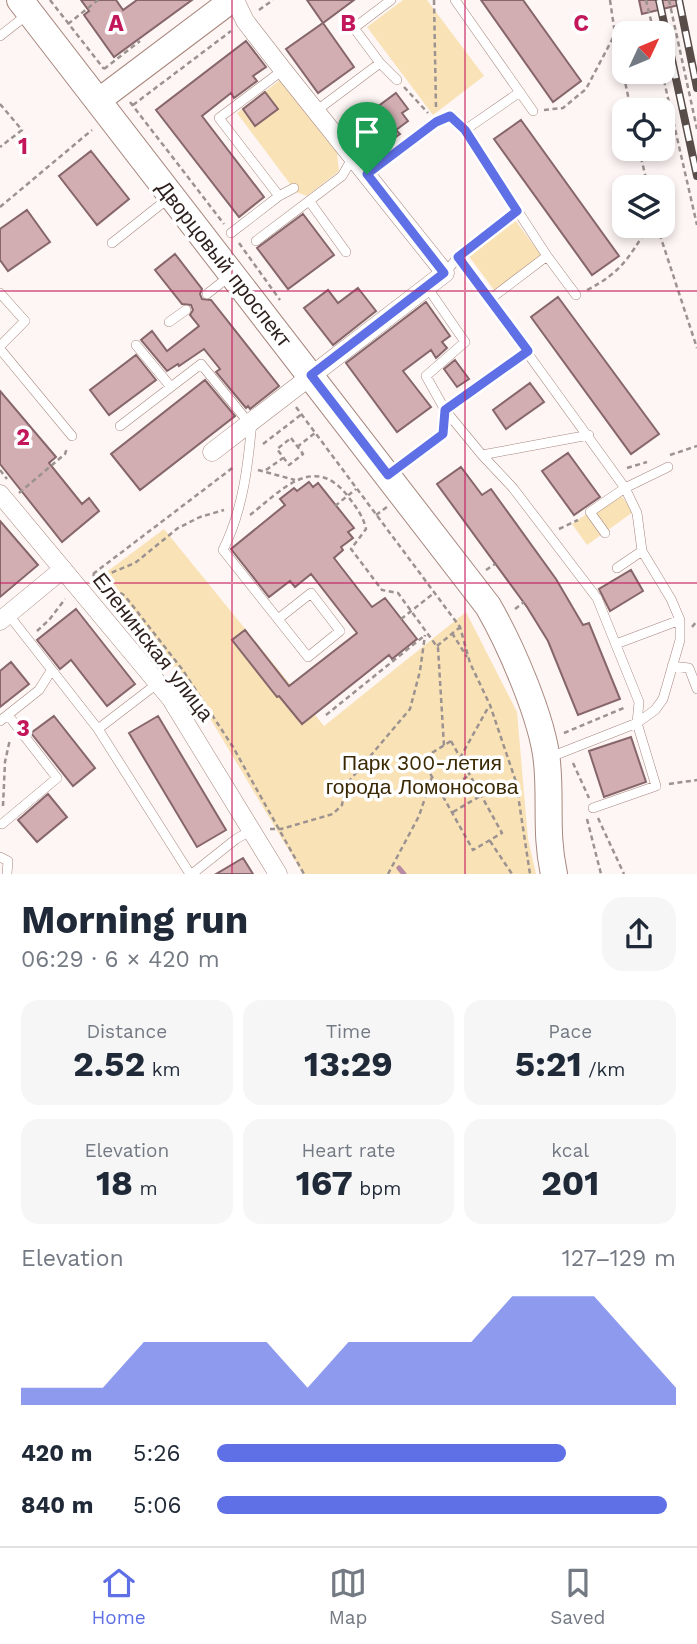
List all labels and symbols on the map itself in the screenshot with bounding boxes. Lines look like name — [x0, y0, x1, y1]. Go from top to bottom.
text: A — [108, 10, 124, 37]
text: B — [340, 10, 356, 37]
text: C — [573, 10, 589, 37]
north arrow — [612, 21, 676, 84]
pin — [337, 102, 397, 174]
text: 1 — [18, 133, 28, 160]
street label: Дворцовый проспект — [152, 175, 297, 352]
text: 2 — [16, 424, 30, 451]
street label: Еленинская улица — [88, 568, 219, 726]
text: 3 — [16, 715, 30, 742]
park label: Парк 300-летия города Ломоносова — [326, 750, 519, 799]

